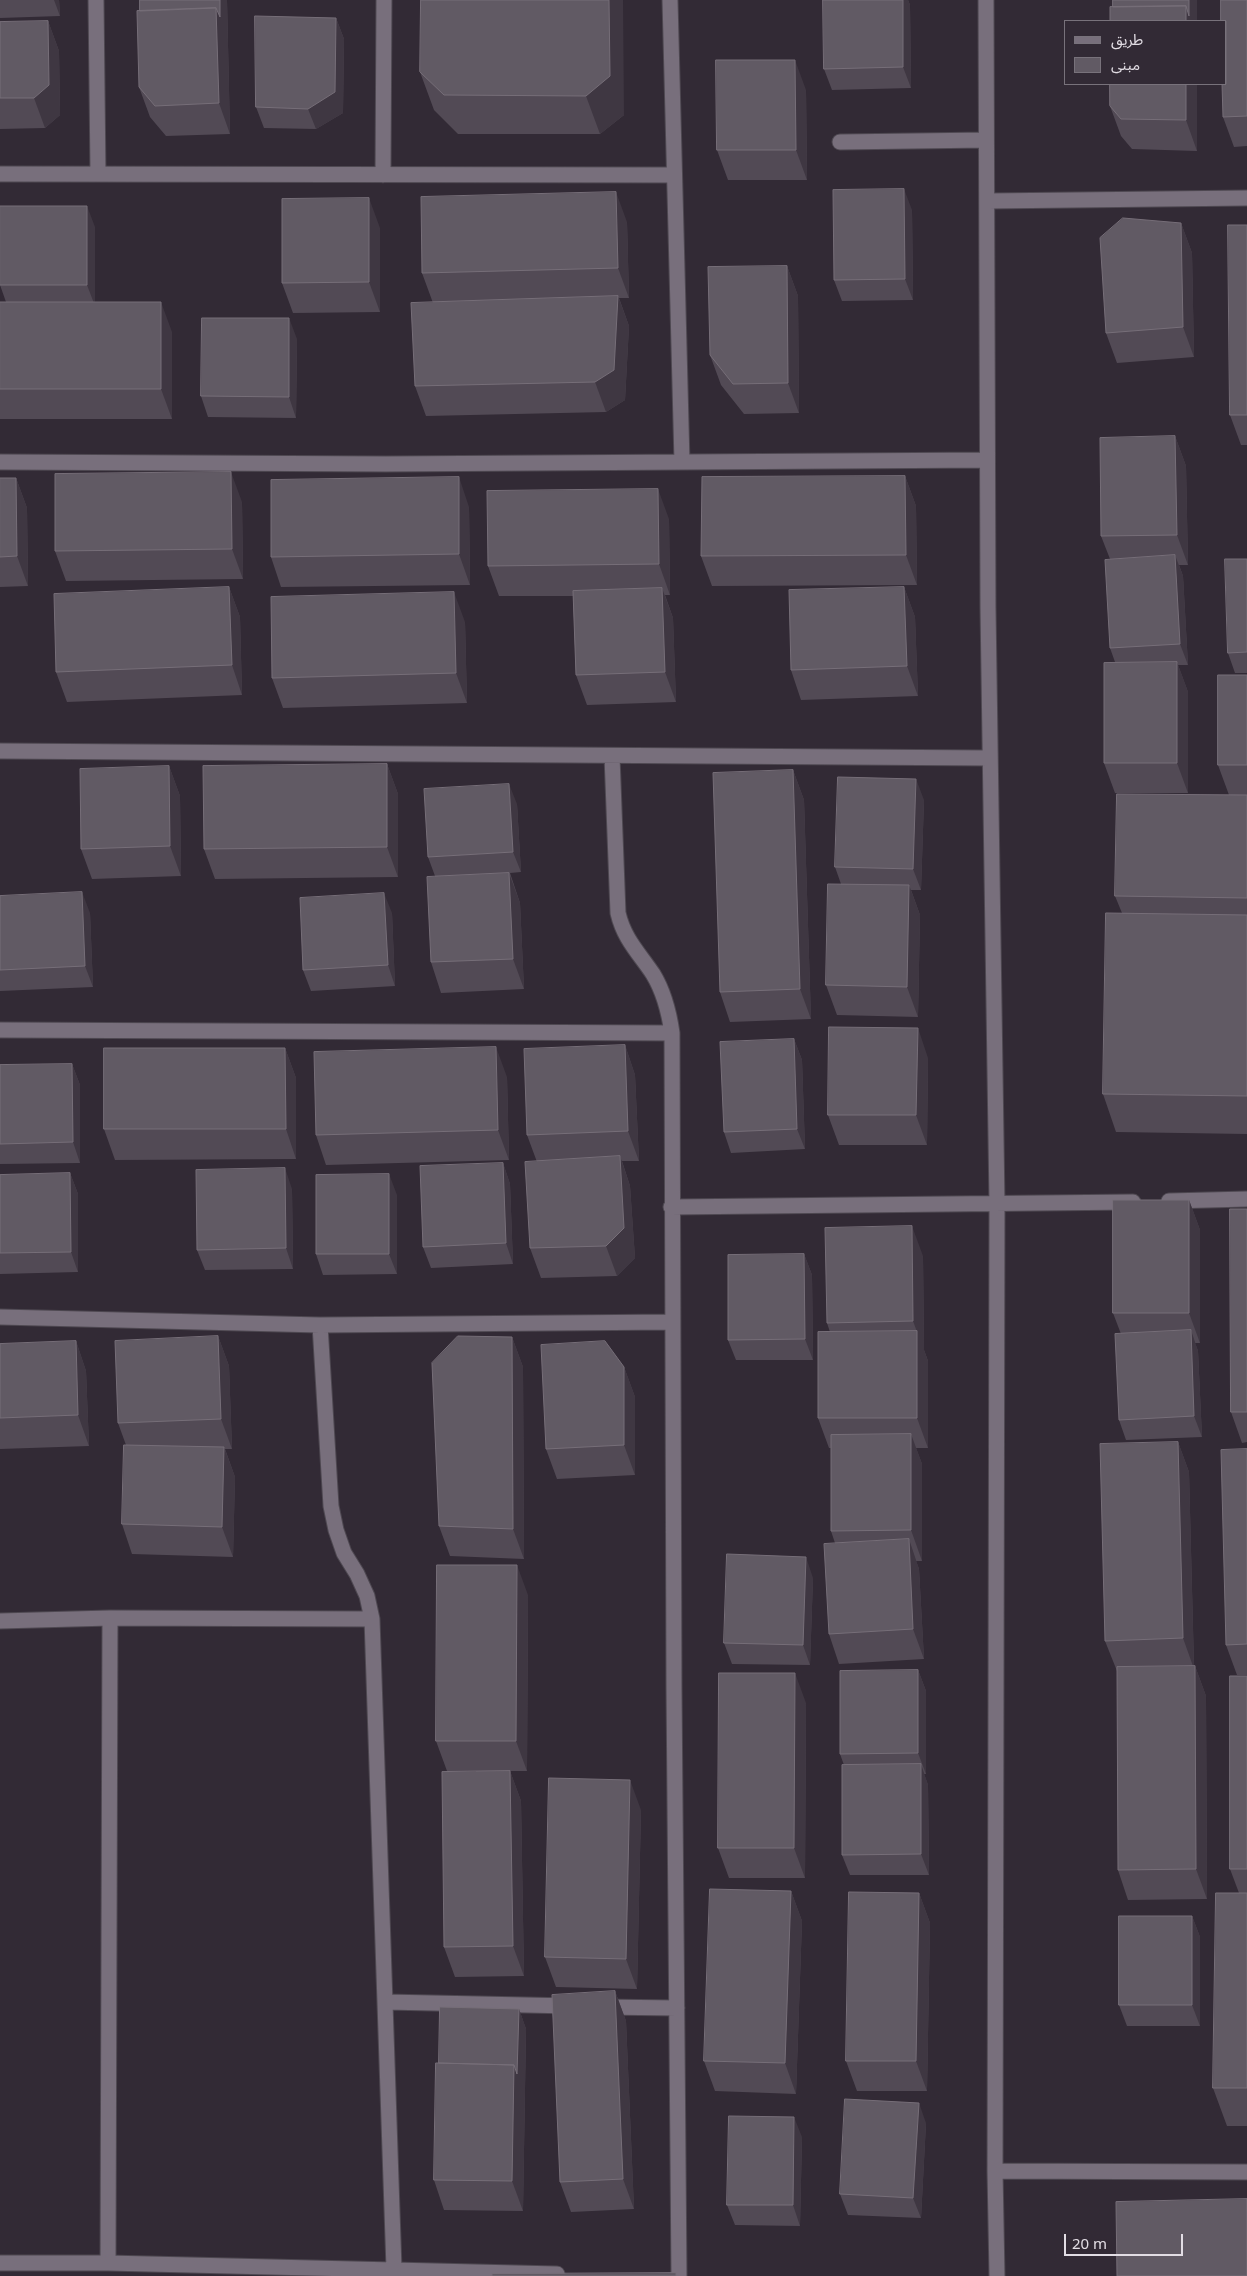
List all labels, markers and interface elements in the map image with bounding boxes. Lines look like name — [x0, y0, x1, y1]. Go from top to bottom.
legend — [1064, 20, 1227, 85]
text: طريق — [1111, 29, 1143, 49]
text: مبنى — [1111, 54, 1140, 74]
scale bar — [1067, 2224, 1186, 2256]
text: 20 m — [1072, 2233, 1107, 2253]

